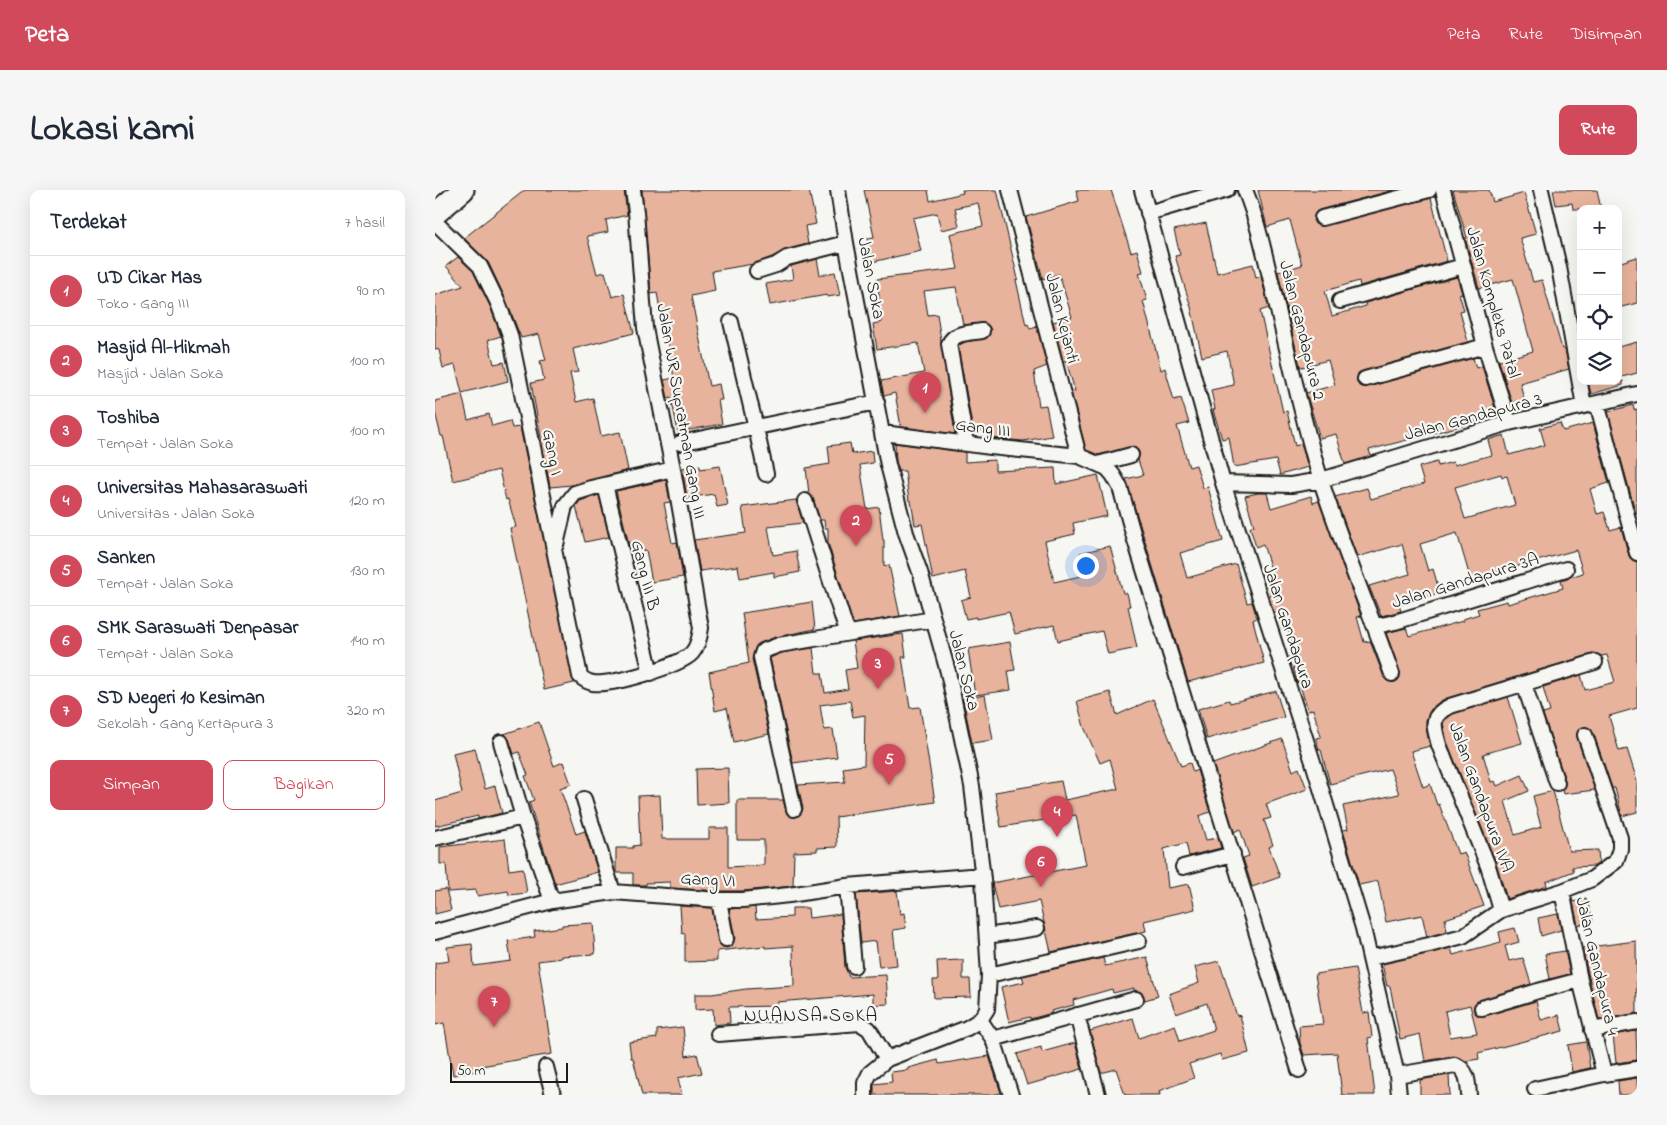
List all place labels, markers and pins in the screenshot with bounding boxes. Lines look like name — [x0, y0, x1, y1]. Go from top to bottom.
pin: 1 — [909, 372, 941, 413]
pin: 2 — [840, 505, 872, 546]
pin: 3 — [862, 648, 894, 689]
pin: 5 — [873, 744, 905, 785]
pin: 4 — [1041, 796, 1073, 837]
pin: 6 — [1025, 846, 1057, 887]
pin: 7 — [478, 986, 510, 1027]

